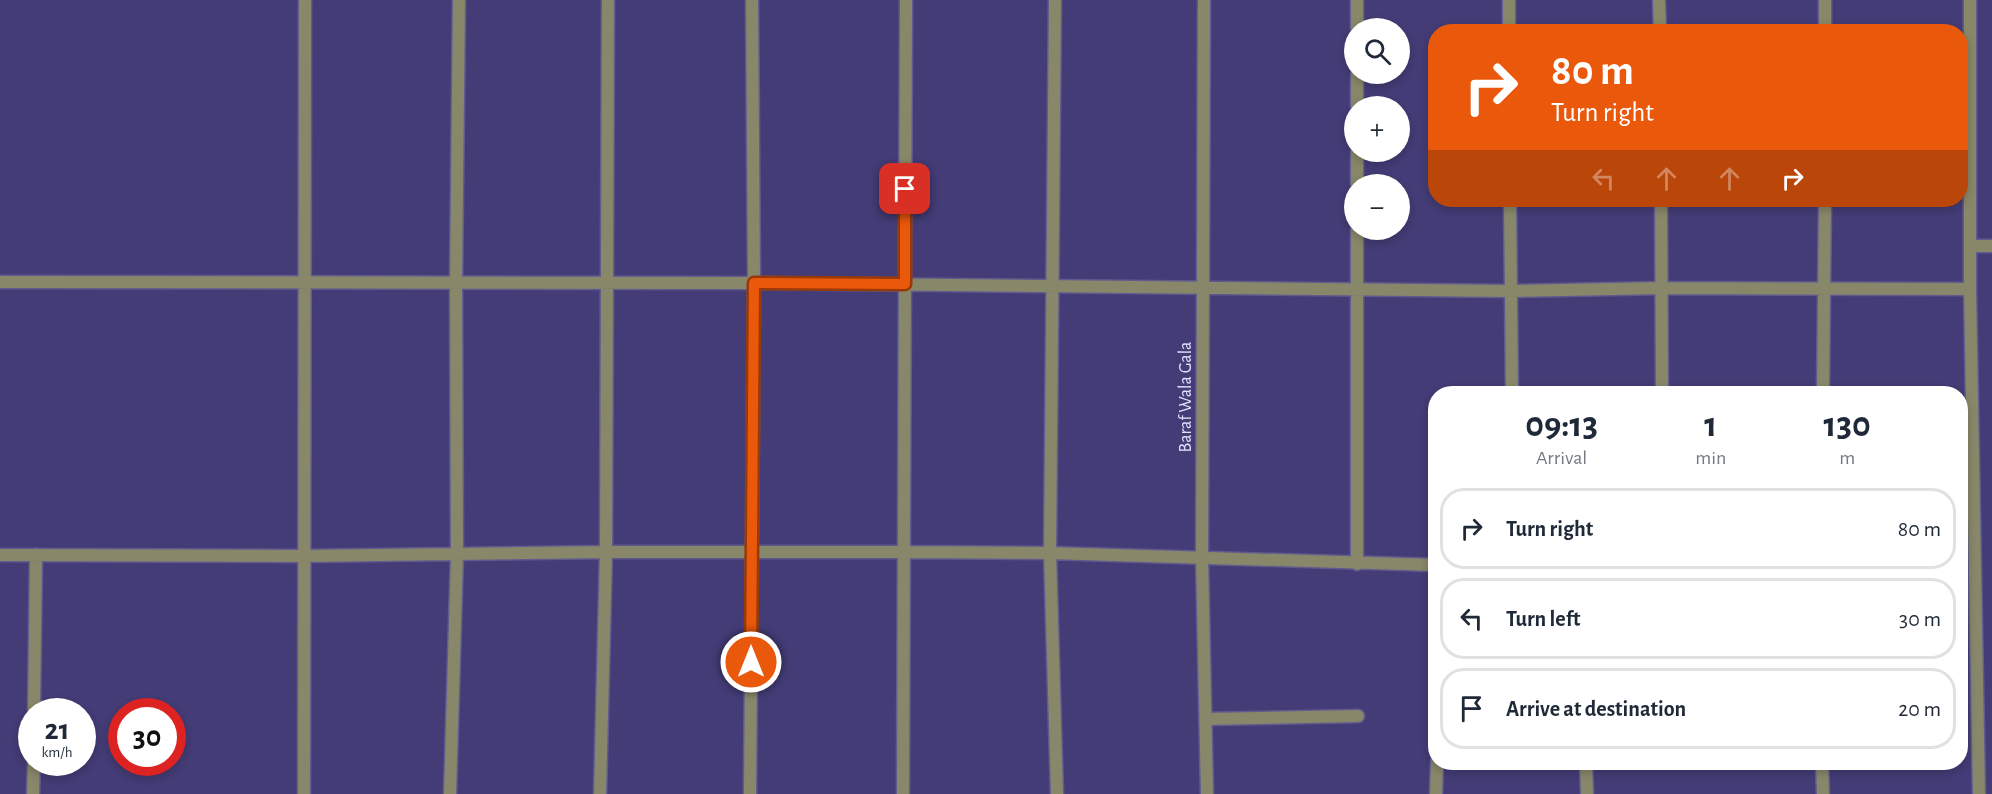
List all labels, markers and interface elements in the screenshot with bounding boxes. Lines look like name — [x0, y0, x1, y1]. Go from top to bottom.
map controls — [1344, 18, 1410, 240]
button: search — [1344, 18, 1410, 84]
icon: right — [1452, 48, 1530, 126]
text: 80 m — [1551, 50, 1634, 92]
button: + — [1344, 96, 1410, 162]
text: Turn right — [1551, 99, 1654, 126]
icon: left — [1587, 162, 1620, 195]
icon: ahead — [1650, 162, 1683, 195]
icon: ahead — [1713, 162, 1746, 195]
icon: right — [1776, 162, 1809, 195]
pin — [879, 163, 930, 214]
icon: arrive — [888, 172, 921, 205]
button: − — [1344, 174, 1410, 240]
street label: Baraf Wala Gala — [1177, 342, 1195, 452]
text: 09:13 — [1525, 407, 1598, 443]
text: 1 — [1704, 407, 1717, 443]
text: 130 — [1824, 407, 1871, 443]
text: Arrival — [1536, 448, 1587, 468]
text: min — [1695, 448, 1726, 468]
text: m — [1839, 448, 1855, 468]
icon: right — [1455, 512, 1488, 545]
text: Turn right — [1506, 518, 1593, 540]
text: 80 m — [1898, 518, 1941, 540]
icon: left — [1455, 602, 1488, 635]
text: Turn left — [1506, 608, 1580, 630]
text: 30 m — [1899, 608, 1941, 630]
position arrow — [719, 630, 783, 694]
icon: arrive — [1455, 692, 1488, 725]
speed limit sign: 30 — [108, 698, 186, 776]
text: Arrive at destination — [1506, 698, 1686, 720]
text: 20 m — [1898, 698, 1941, 720]
text: 21 — [45, 715, 69, 745]
text: km/h — [42, 745, 72, 760]

